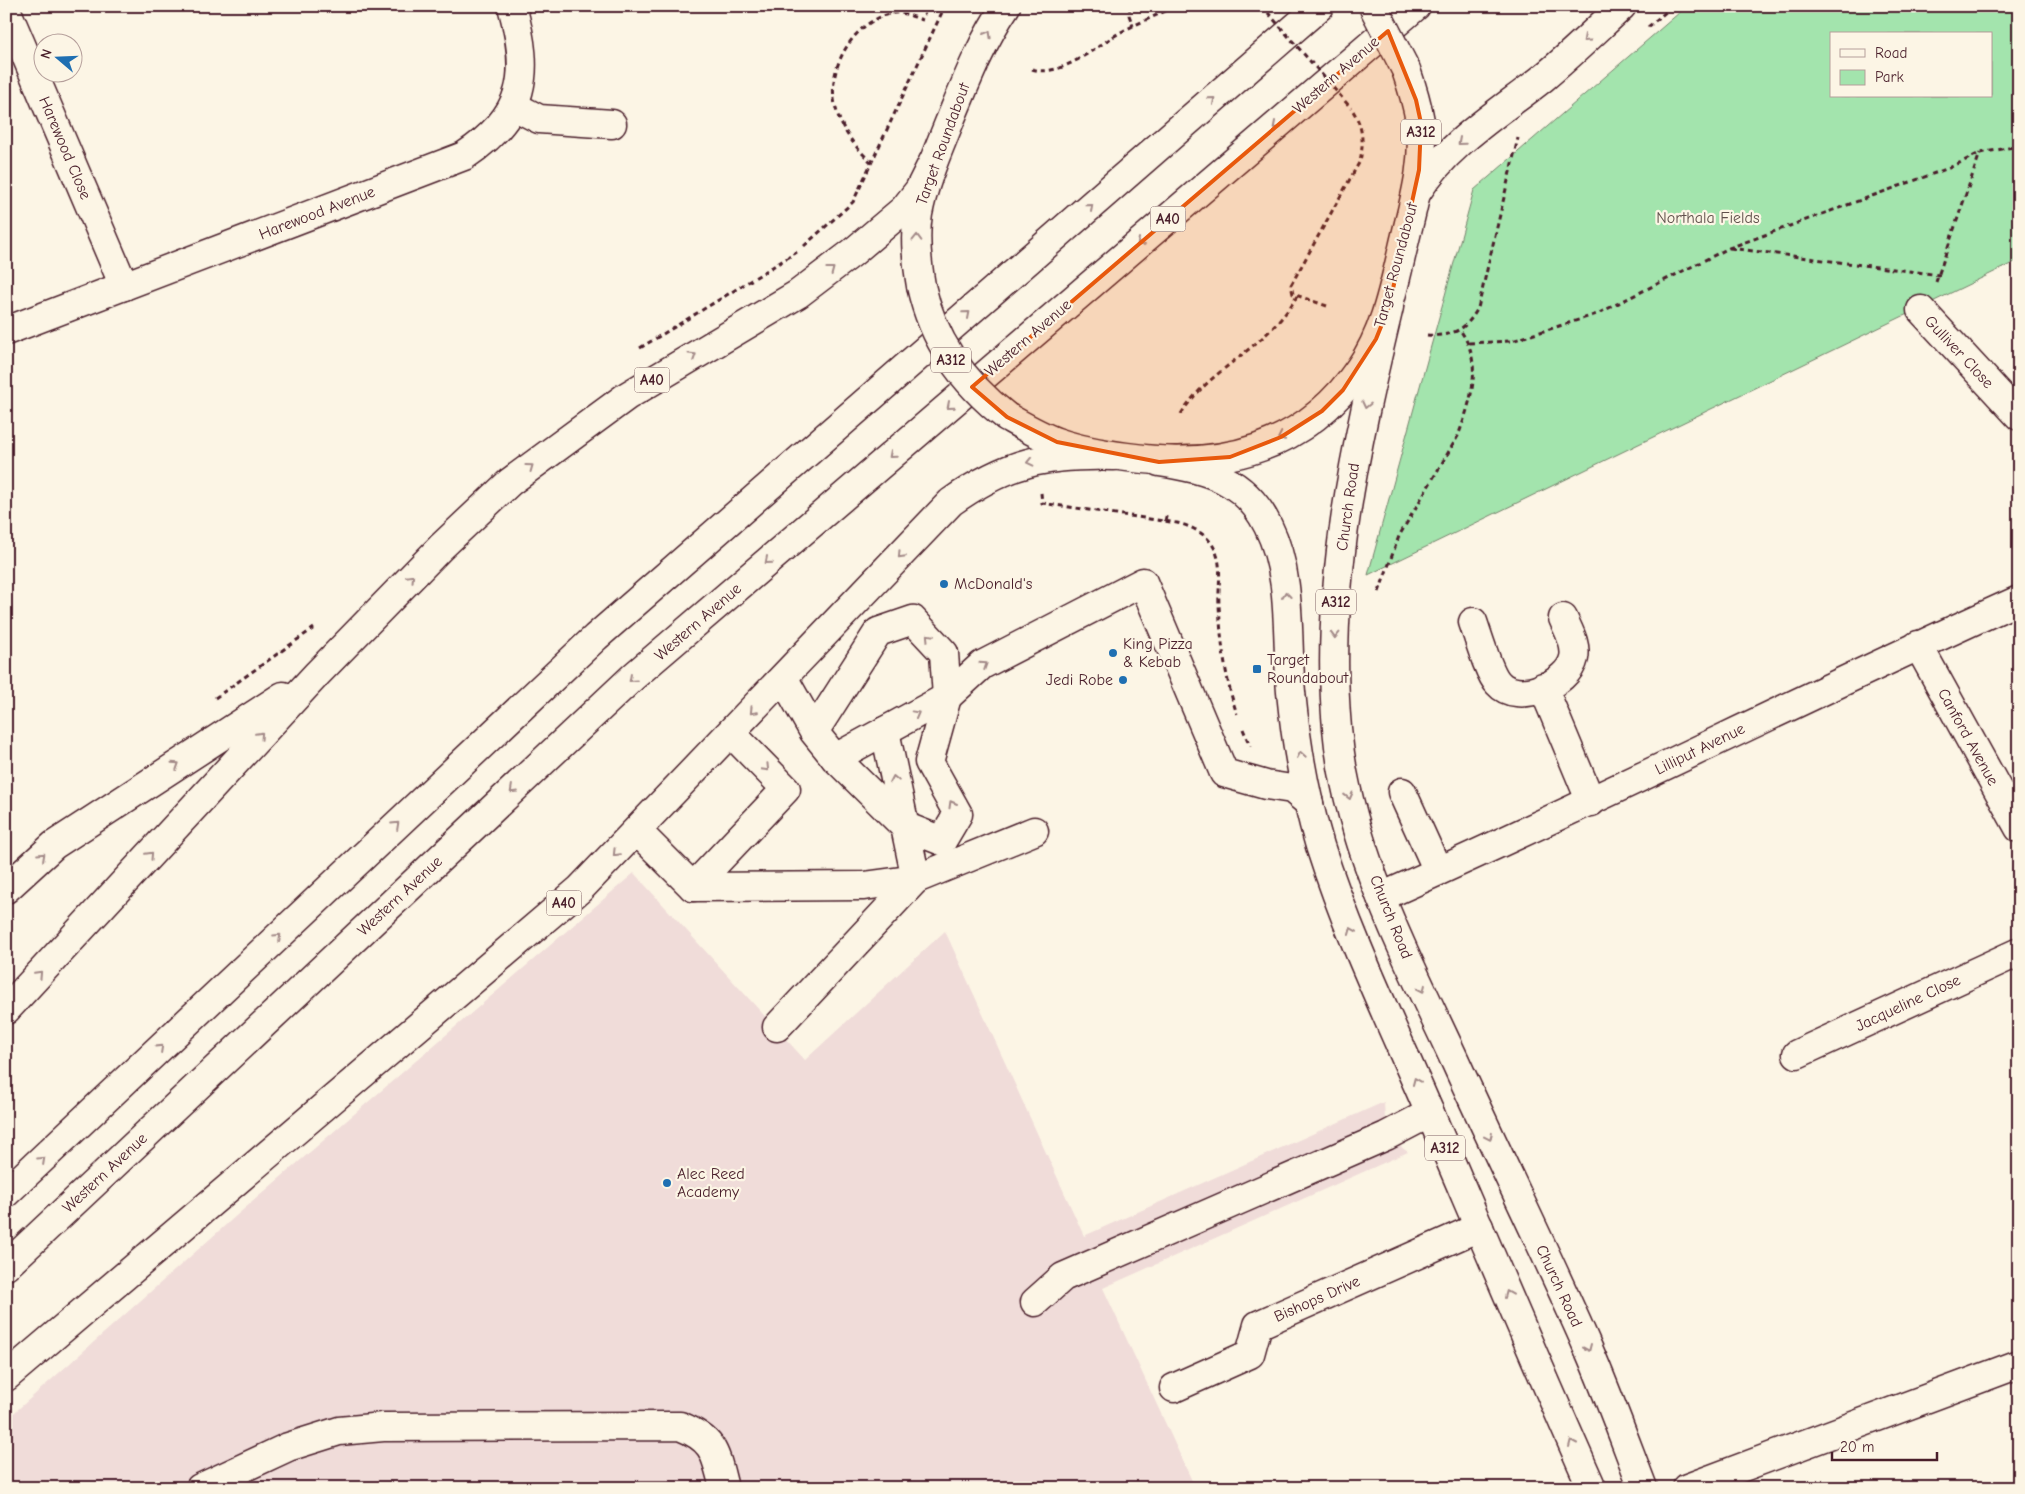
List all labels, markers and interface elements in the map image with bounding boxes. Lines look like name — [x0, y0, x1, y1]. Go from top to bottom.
one-way arrow — [982, 31, 992, 40]
north arrow — [32, 32, 82, 82]
street label: Western Avenue — [1289, 32, 1383, 118]
legend — [1830, 32, 1992, 98]
one-way arrow — [1583, 33, 1592, 42]
text: Road — [1875, 44, 1907, 62]
text: N — [37, 47, 56, 61]
text: Park — [1875, 68, 1904, 86]
street label: Target Roundabout — [913, 80, 974, 208]
street label: Harewood Close — [35, 94, 95, 202]
one-way arrow — [1207, 97, 1216, 106]
one-way arrow — [1273, 120, 1282, 129]
road number: A312 — [1401, 120, 1441, 144]
one-way arrow — [1457, 136, 1466, 145]
street label: Harewood Avenue — [257, 183, 377, 243]
street label: Target Roundabout — [1371, 200, 1421, 330]
one-way arrow — [1084, 204, 1093, 213]
road number: A40 — [1150, 206, 1186, 232]
park label: Northala Fields — [1656, 209, 1760, 227]
one-way arrow — [911, 234, 922, 242]
one-way arrow — [1136, 237, 1145, 246]
one-way arrow — [825, 267, 834, 275]
street label: Western Avenue — [981, 295, 1075, 381]
one-way arrow — [962, 310, 971, 319]
street label: Gulliver Close — [1921, 312, 1997, 392]
road number: A312 — [931, 348, 971, 372]
one-way arrow — [687, 352, 696, 362]
road number: A40 — [634, 368, 670, 392]
one-way arrow — [946, 400, 955, 409]
one-way arrow — [1361, 401, 1372, 410]
one-way arrow — [1277, 431, 1286, 441]
one-way arrow — [888, 450, 897, 459]
one-way arrow — [1026, 456, 1035, 467]
street label: Church Road — [1333, 462, 1363, 552]
one-way arrow — [524, 464, 534, 473]
one-way arrow — [898, 549, 907, 558]
one-way arrow — [765, 556, 774, 565]
one-way arrow — [405, 574, 414, 583]
place label: McDonald's — [954, 575, 1033, 593]
marker: McDonald's — [938, 578, 950, 590]
street label: Western Avenue — [651, 579, 745, 665]
road number: A312 — [1316, 590, 1356, 614]
one-way arrow — [1280, 591, 1291, 599]
one-way arrow — [1329, 632, 1340, 640]
one-way arrow — [926, 634, 935, 643]
place label: King Pizza & Kebab — [1123, 635, 1193, 671]
marker: King Pizza & Kebab — [1107, 647, 1119, 659]
place label: Target Roundabout — [1267, 651, 1349, 687]
one-way arrow — [978, 662, 988, 671]
marker: Target Roundabout — [1251, 663, 1263, 675]
place label: Jedi Robe — [1046, 671, 1113, 689]
one-way arrow — [629, 673, 638, 682]
marker: Jedi Robe — [1117, 674, 1129, 686]
street label: Canford Avenue — [1934, 685, 2002, 789]
one-way arrow — [750, 705, 759, 714]
one-way arrow — [911, 710, 920, 720]
street label: Lilliput Avenue — [1652, 720, 1748, 778]
one-way arrow — [254, 732, 263, 741]
one-way arrow — [1296, 751, 1306, 760]
one-way arrow — [171, 762, 180, 771]
one-way arrow — [760, 762, 769, 771]
one-way arrow — [889, 774, 900, 783]
one-way arrow — [510, 784, 519, 793]
one-way arrow — [1343, 792, 1354, 801]
one-way arrow — [949, 801, 959, 810]
one-way arrow — [391, 822, 400, 831]
one-way arrow — [613, 847, 622, 856]
one-way arrow — [144, 851, 153, 860]
street label: Western Avenue — [354, 852, 446, 940]
one-way arrow — [36, 853, 45, 862]
street label: Church Road — [1366, 873, 1416, 961]
road number: A40 — [546, 890, 582, 916]
one-way arrow — [1348, 927, 1358, 936]
one-way arrow — [273, 934, 282, 943]
one-way arrow — [33, 971, 42, 980]
street label: Jacqueline Close — [1853, 971, 1963, 1035]
one-way arrow — [1416, 984, 1426, 993]
one-way arrow — [154, 1045, 163, 1054]
one-way arrow — [1411, 1077, 1422, 1086]
street label: Western Avenue — [59, 1129, 151, 1217]
one-way arrow — [1483, 1132, 1494, 1141]
road number: A312 — [1425, 1136, 1465, 1160]
one-way arrow — [36, 1157, 45, 1166]
place label: Alec Reed Academy — [677, 1165, 745, 1201]
marker: Alec Reed Academy — [661, 1177, 673, 1189]
street label: Church Road — [1532, 1242, 1586, 1330]
street label: Bishops Drive — [1271, 1272, 1363, 1326]
one-way arrow — [1503, 1290, 1514, 1299]
one-way arrow — [1581, 1343, 1592, 1352]
scale bar — [1832, 1429, 1938, 1461]
text: 20 m — [1840, 1438, 1874, 1456]
one-way arrow — [1568, 1439, 1579, 1448]

